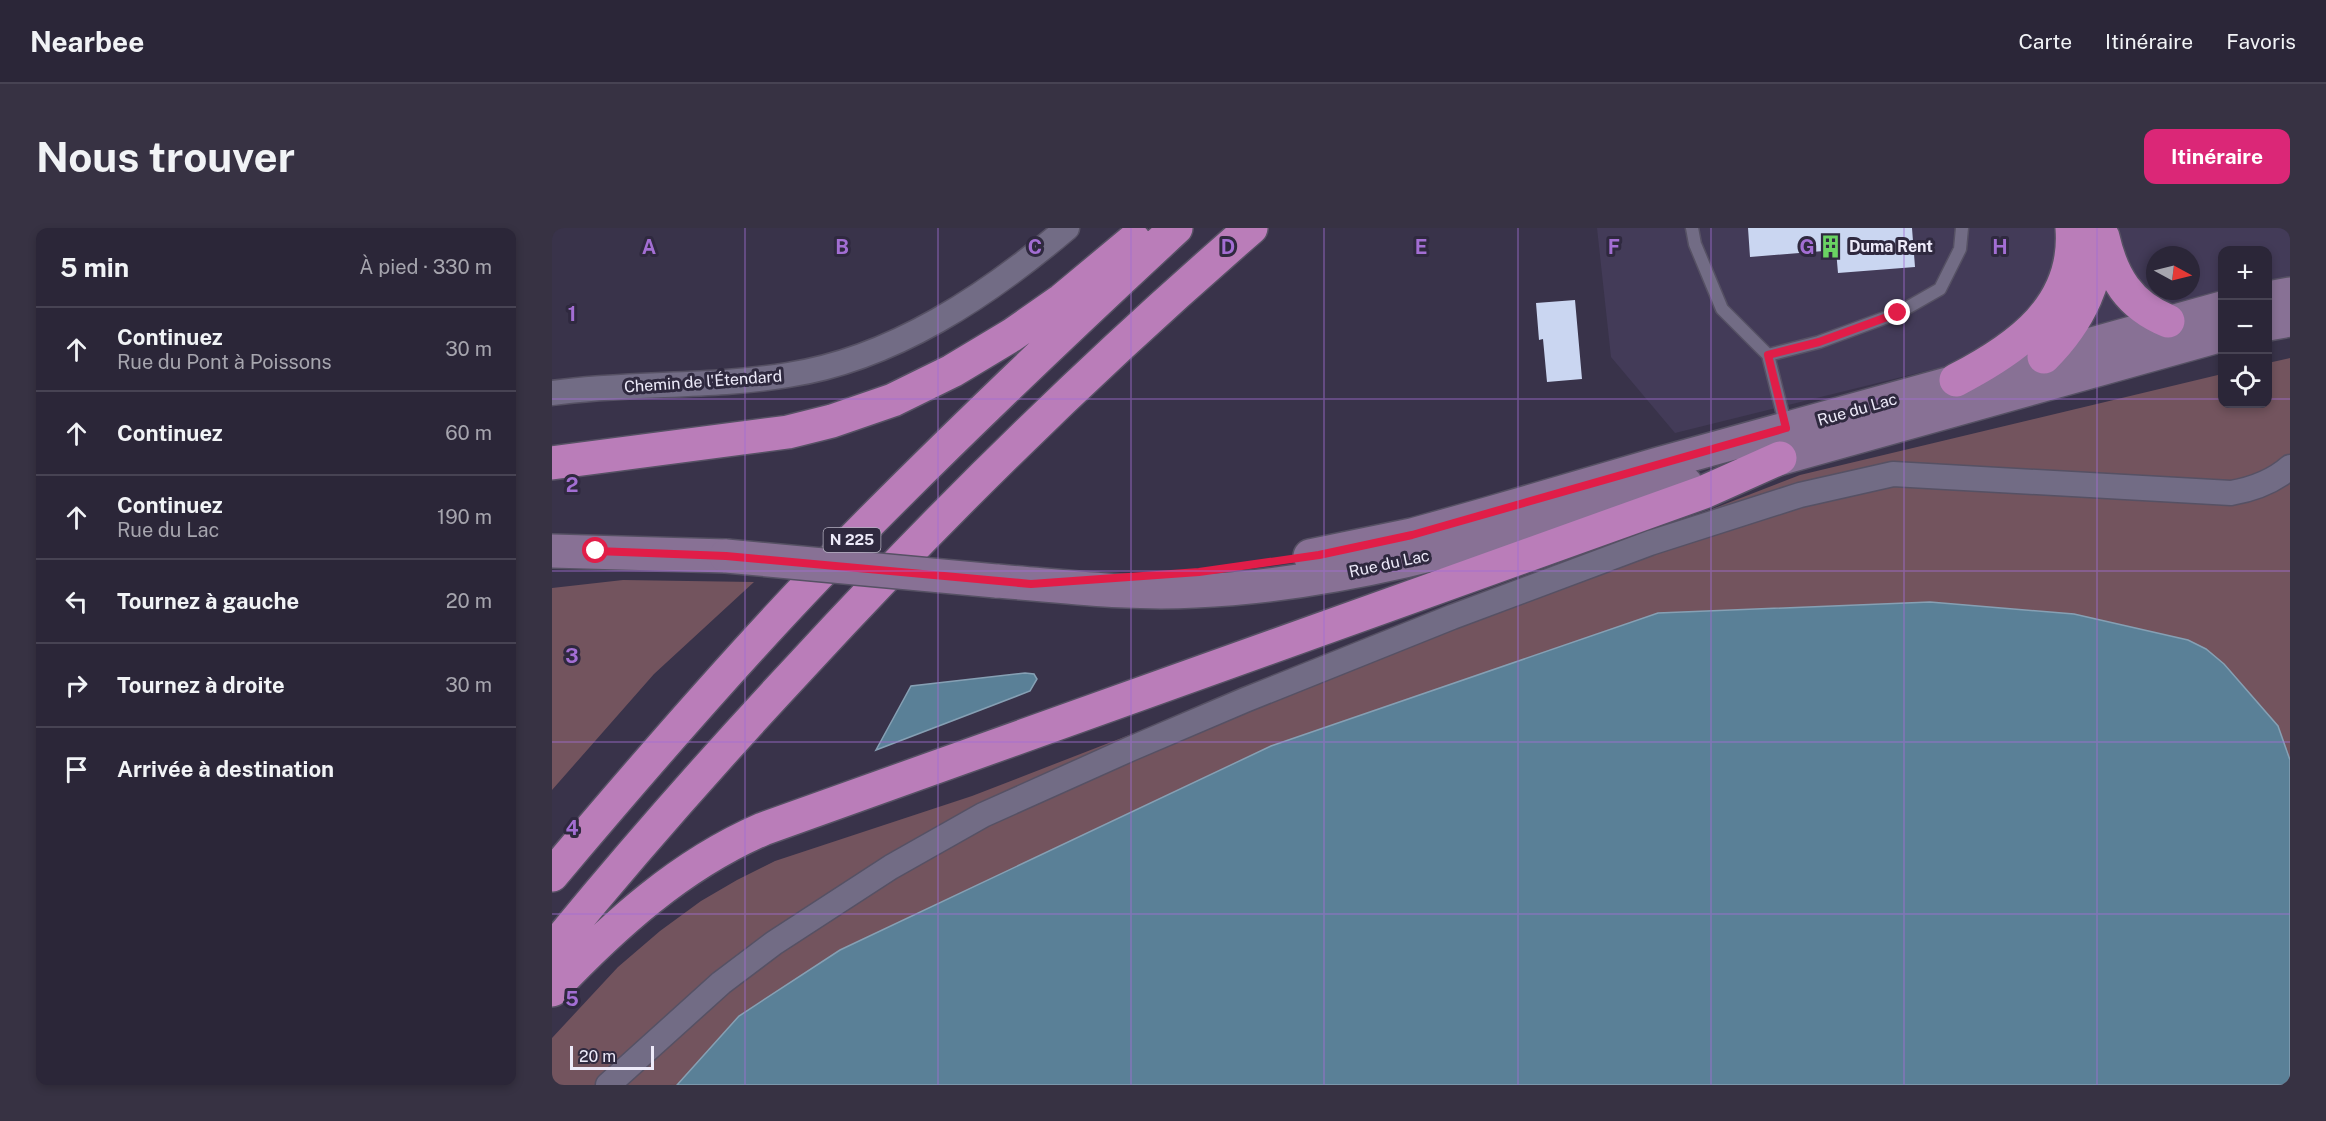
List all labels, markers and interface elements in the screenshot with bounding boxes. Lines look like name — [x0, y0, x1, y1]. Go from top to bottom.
text: Nearbee — [30, 25, 144, 58]
text: Carte — [2018, 29, 2072, 54]
text: Itinéraire — [2105, 29, 2193, 54]
text: Favoris — [2226, 29, 2296, 54]
button: Itinéraire — [2144, 129, 2290, 184]
text: Nous trouver — [36, 132, 295, 181]
building icon: Duma Rent — [1818, 233, 1844, 259]
text: A — [642, 235, 656, 259]
text: B — [835, 235, 849, 259]
text: C — [1028, 235, 1042, 259]
text: D — [1221, 235, 1235, 259]
text: E — [1415, 235, 1427, 259]
text: F — [1608, 235, 1620, 259]
text: G — [1799, 235, 1815, 259]
text: H — [1992, 235, 2008, 259]
place label: Duma Rent — [1849, 237, 1933, 256]
north arrow — [2146, 246, 2200, 300]
map controls — [2218, 246, 2272, 408]
button: + — [2218, 246, 2272, 300]
text: 5 min — [60, 252, 129, 283]
text: À pied · 330 m — [359, 255, 492, 279]
route end — [1884, 299, 1910, 325]
button: − — [2218, 300, 2272, 354]
text: 1 — [568, 302, 576, 326]
text: Continuez — [117, 324, 223, 350]
icon: ahead — [60, 333, 93, 366]
text: 30 m — [445, 337, 492, 361]
text: Rue du Pont à Poissons — [117, 350, 332, 374]
button: locate — [2218, 354, 2272, 408]
street label: Chemin de l'Étendard — [623, 365, 783, 397]
street label: Rue du Lac — [1815, 389, 1899, 430]
icon: ahead — [60, 417, 93, 450]
text: Continuez — [117, 420, 223, 446]
text: 60 m — [445, 421, 492, 445]
text: 2 — [566, 473, 578, 497]
text: Continuez — [117, 492, 223, 518]
icon: ahead — [60, 501, 93, 534]
text: 190 m — [437, 505, 492, 529]
text: Rue du Lac — [117, 518, 219, 542]
road number: N 225 — [824, 528, 880, 552]
route start — [582, 537, 608, 563]
street label: Rue du Lac — [1347, 546, 1431, 581]
icon: left — [60, 585, 93, 618]
text: Tournez à gauche — [117, 588, 299, 614]
text: 20 m — [446, 589, 492, 613]
text: 3 — [565, 644, 579, 668]
icon: right — [60, 669, 93, 702]
text: Tournez à droite — [117, 672, 285, 698]
text: 30 m — [445, 673, 492, 697]
icon: arrive — [60, 753, 93, 786]
text: Arrivée à destination — [117, 756, 334, 782]
text: 4 — [565, 816, 579, 840]
text: 5 — [565, 987, 579, 1011]
scale bar — [570, 1043, 654, 1070]
text: 20 m — [579, 1047, 616, 1066]

